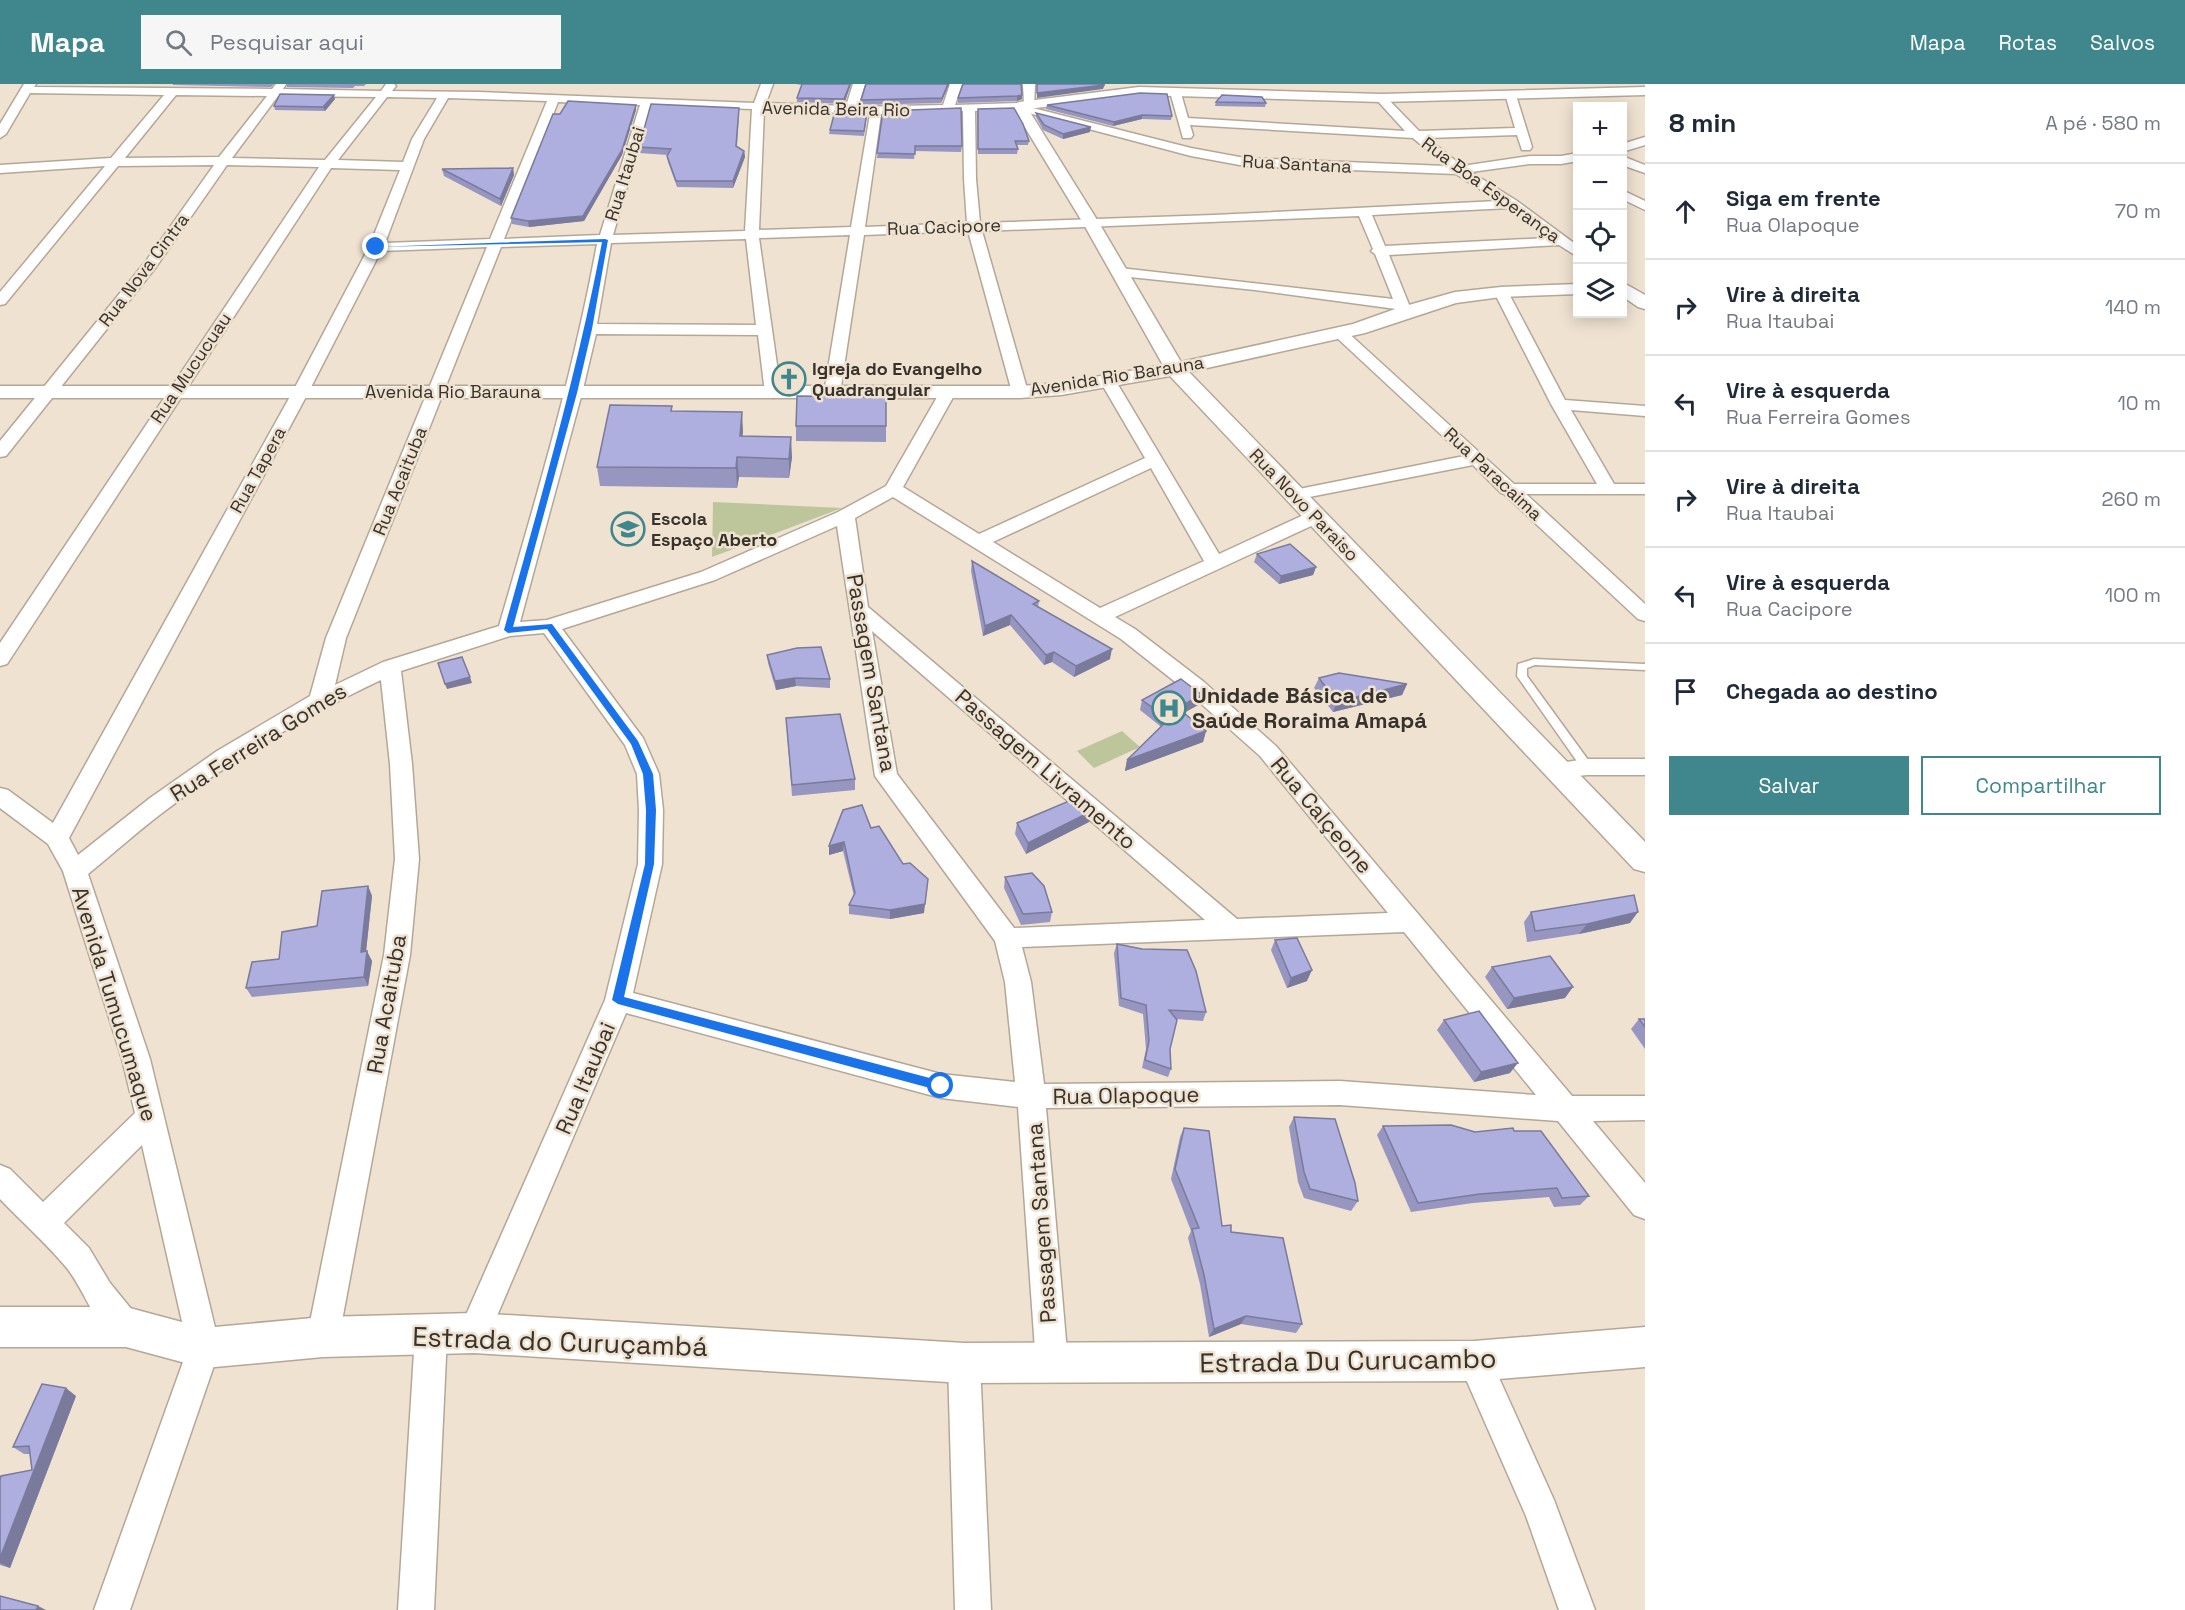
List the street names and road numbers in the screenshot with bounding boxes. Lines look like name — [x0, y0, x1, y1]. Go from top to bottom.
street label: Avenida Beira Rio — [762, 96, 910, 121]
street label: Rua Itaubai — [599, 124, 650, 224]
street label: Rua Boa Esperança — [1417, 131, 1565, 248]
street label: Rua Santana — [1242, 149, 1352, 178]
street label: Rua Nova Cintra — [93, 208, 194, 331]
street label: Rua Cacipore — [887, 213, 1001, 240]
street label: Rua Mucucuau — [145, 308, 236, 427]
street label: Avenida Rio Barauna — [1028, 350, 1206, 401]
street label: Avenida Rio Barauna — [365, 380, 541, 403]
street label: Rua Tapera — [224, 422, 291, 517]
street label: Rua Paracaima — [1439, 422, 1547, 525]
street label: Rua Acaituba — [367, 423, 432, 539]
street label: Rua Novo Paraiso — [1245, 443, 1364, 566]
street label: Passagem Santana — [841, 572, 903, 775]
street label: Rua Ferreira Gomes — [165, 676, 351, 808]
street label: Passagem Livramento — [950, 683, 1142, 855]
street label: Rua Calçeone — [1265, 751, 1379, 879]
street label: Avenida Tumucumaque — [66, 883, 164, 1125]
street label: Rua Acaituba — [360, 932, 412, 1076]
street label: Rua Itaubai — [549, 1018, 621, 1138]
street label: Rua Olapoque — [1052, 1080, 1200, 1110]
street label: Passagem Santana — [1020, 1121, 1062, 1324]
street label: Estrada do Curuçambá — [412, 1319, 708, 1364]
street label: Estrada Du Curucambo — [1199, 1340, 1497, 1381]

